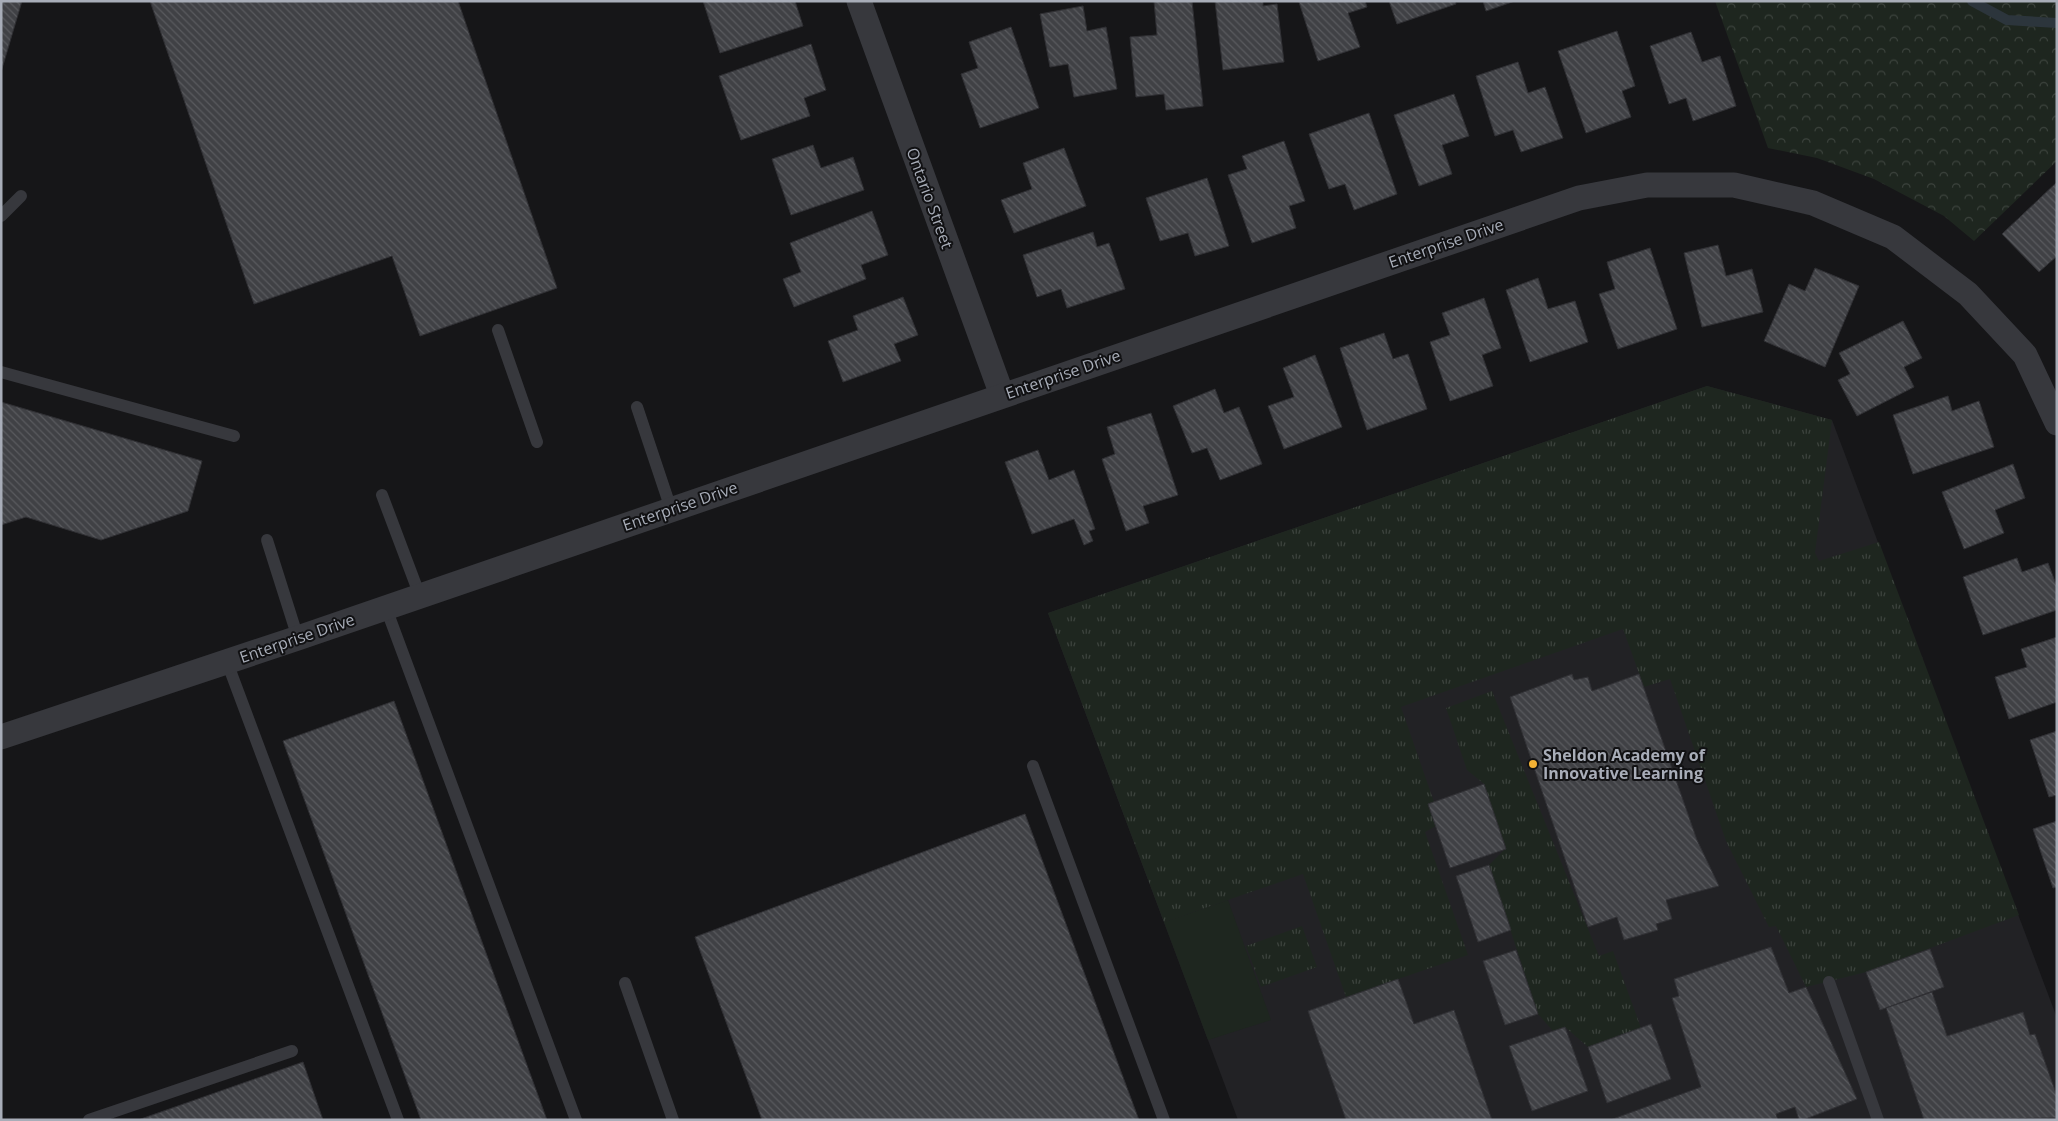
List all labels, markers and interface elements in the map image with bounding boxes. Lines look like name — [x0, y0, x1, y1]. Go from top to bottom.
street label: Ontario Street — [902, 144, 959, 252]
street label: Enterprise Drive — [1386, 213, 1506, 273]
street label: Enterprise Drive — [1003, 344, 1123, 404]
street label: Enterprise Drive — [620, 476, 740, 536]
street label: Enterprise Drive — [237, 608, 357, 668]
place label: Sheldon Academy of Innovative Learning — [1543, 744, 1706, 784]
marker: Sheldon Academy of Innovative Learning — [1527, 758, 1539, 770]

